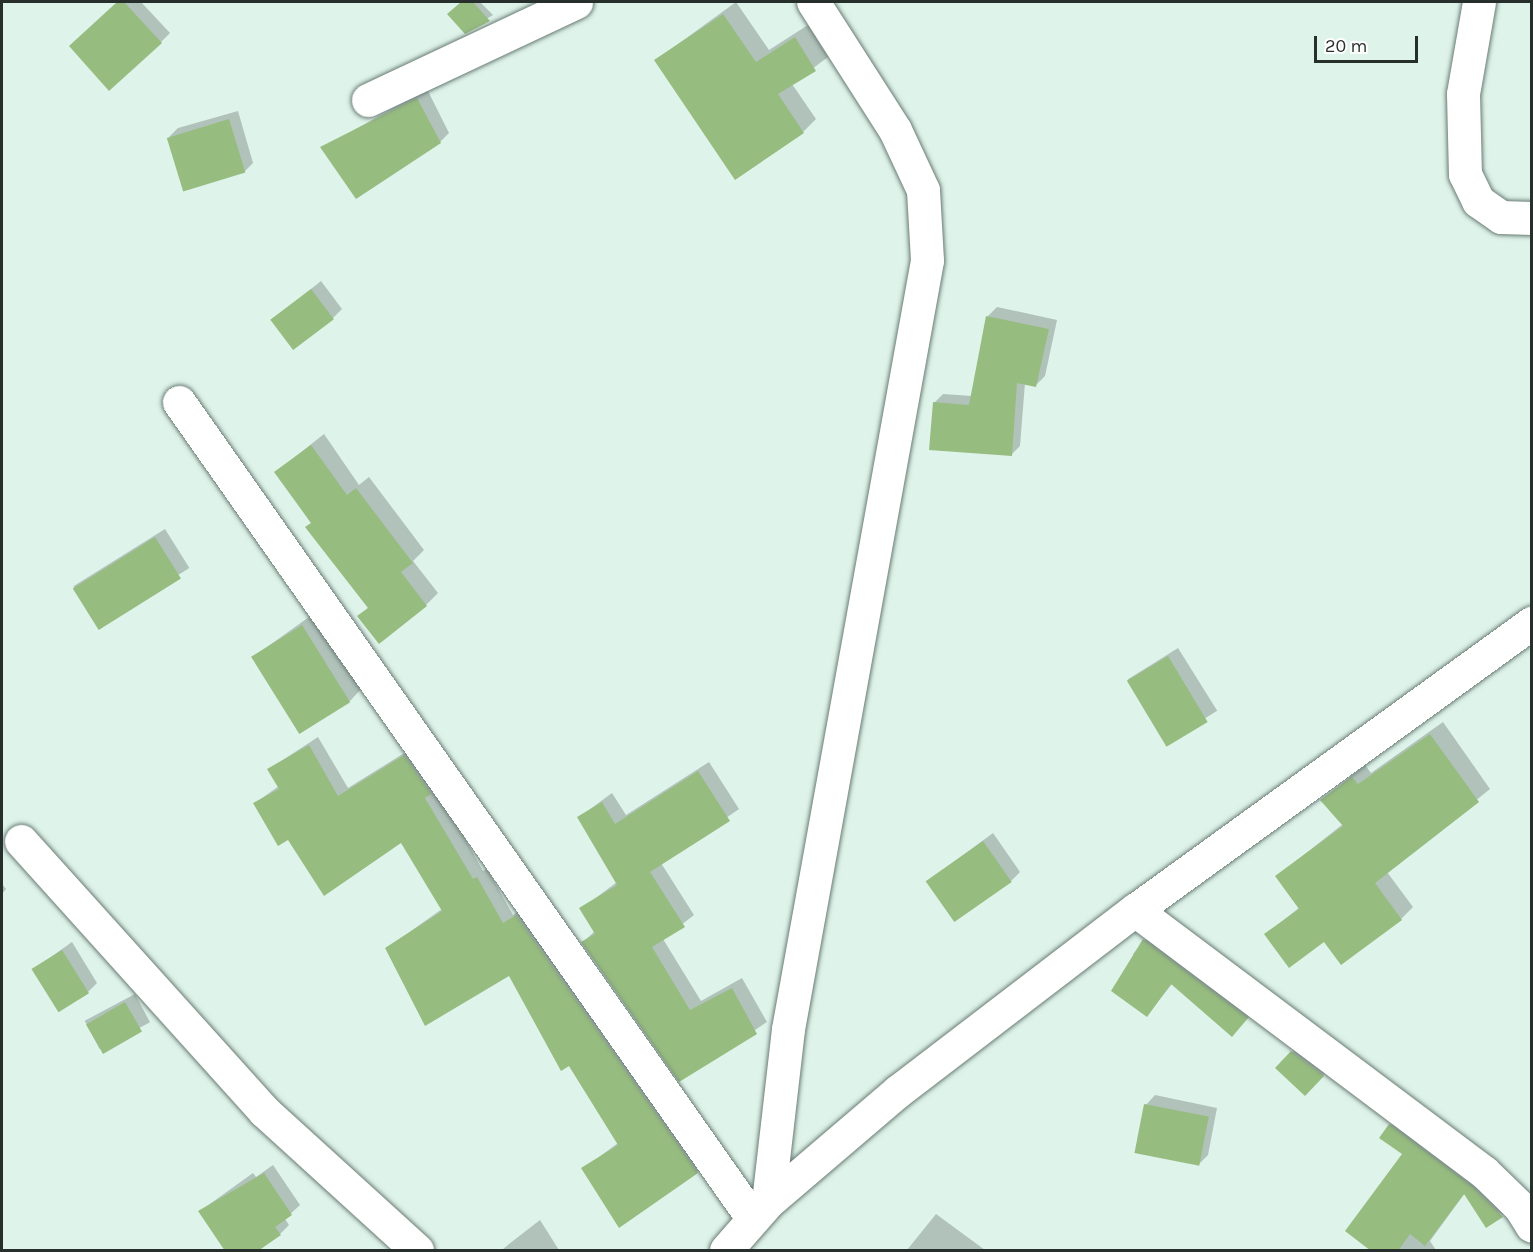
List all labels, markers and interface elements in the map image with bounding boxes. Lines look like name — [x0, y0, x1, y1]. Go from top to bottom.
scale bar — [1317, 24, 1420, 62]
text: 20 m — [1325, 35, 1367, 57]

